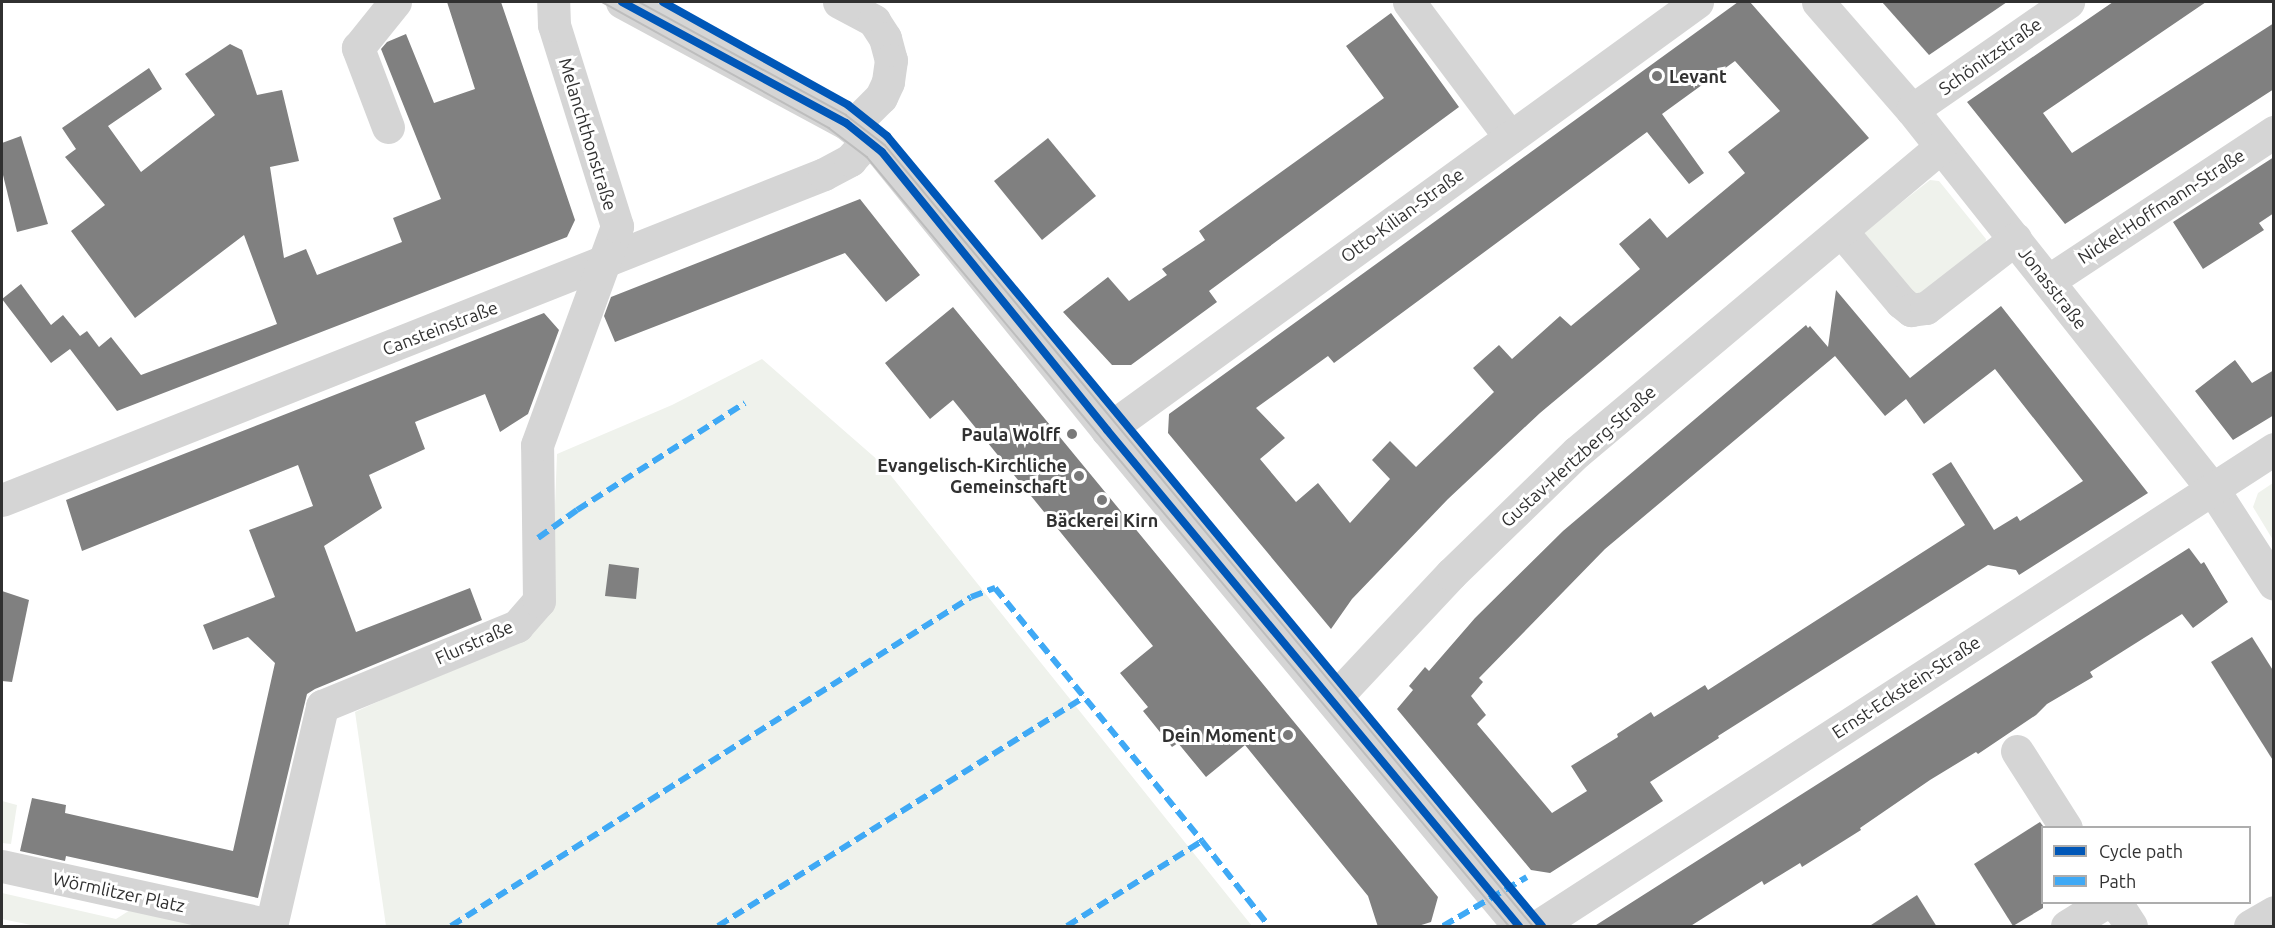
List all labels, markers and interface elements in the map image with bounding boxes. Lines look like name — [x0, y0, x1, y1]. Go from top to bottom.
street label: Schönitzstraße — [1935, 13, 2045, 99]
street label: Melanchthonstraße — [555, 55, 621, 213]
place label: Levant — [1669, 65, 1727, 87]
marker: Levant — [1650, 69, 1664, 83]
street label: Nickel-Hoffmann-Straße — [2073, 144, 2249, 268]
street label: Otto-Kilian-Straße — [1336, 163, 1468, 267]
street label: Jonasstraße — [2014, 243, 2092, 333]
street label: Cansteinstraße — [379, 296, 501, 360]
street label: Gustav-Hertzberg-Straße — [1496, 381, 1660, 531]
place label: Paula Wolff — [961, 423, 1060, 445]
marker: Paula Wolff — [1065, 427, 1079, 441]
place label: Evangelisch-Kirchliche Gemeinschaft — [877, 455, 1067, 498]
marker: Evangelisch-Kirchliche Gemeinschaft — [1072, 469, 1086, 483]
marker: Bäckerei Kirn — [1095, 493, 1109, 507]
place label: Bäckerei Kirn — [1046, 509, 1158, 531]
street label: Flurstraße — [432, 615, 516, 669]
street label: Ernst-Eckstein-Straße — [1828, 631, 1984, 743]
place label: Dein Moment — [1162, 724, 1276, 746]
marker: Dein Moment — [1281, 728, 1295, 742]
legend — [2041, 826, 2251, 904]
text: Cycle path — [2099, 841, 2183, 861]
street label: Wörmlitzer Platz — [51, 867, 187, 917]
text: Path — [2099, 871, 2136, 891]

